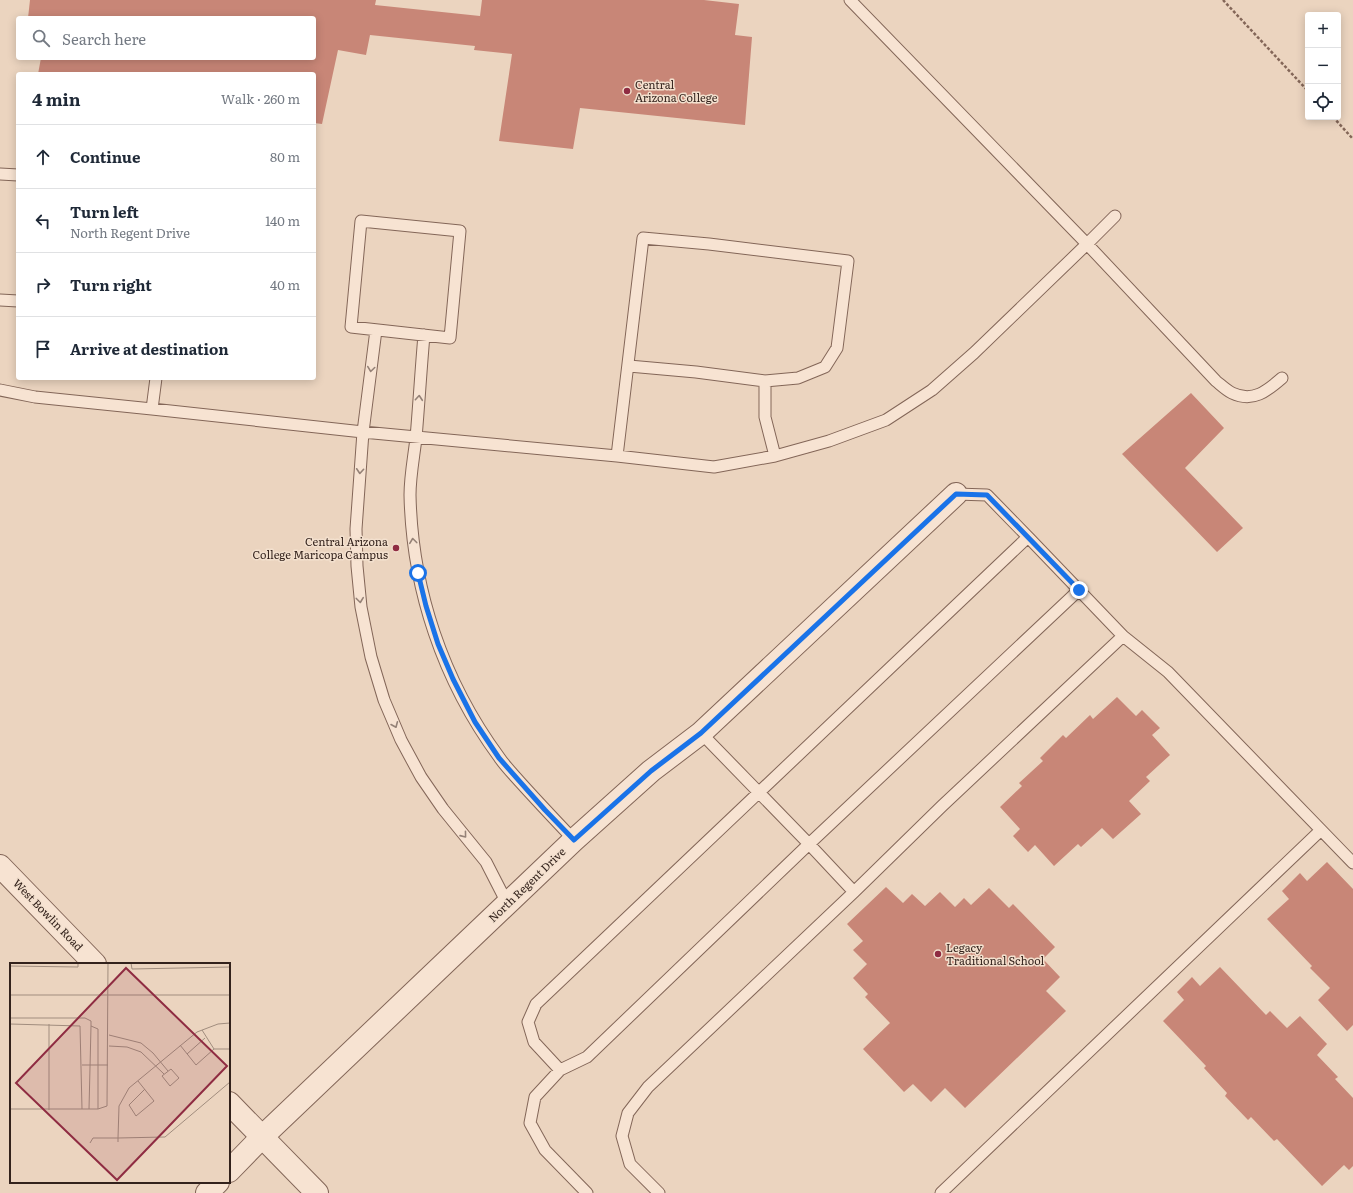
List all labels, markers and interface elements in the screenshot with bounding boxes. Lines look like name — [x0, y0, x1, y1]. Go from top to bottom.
map controls — [1305, 12, 1341, 120]
button: + — [1305, 12, 1341, 48]
search box — [16, 16, 316, 60]
icon: search — [30, 27, 52, 49]
text: Search here — [62, 27, 146, 50]
button: − — [1305, 48, 1341, 84]
place label: Central Arizona College — [635, 76, 718, 105]
button: locate — [1305, 84, 1341, 120]
text: 4 min — [32, 86, 81, 111]
marker: Central Arizona College — [622, 86, 632, 96]
text: Walk · 260 m — [221, 89, 300, 108]
text: Continue — [70, 145, 140, 168]
icon: ahead — [32, 146, 54, 168]
text: 80 m — [270, 147, 300, 166]
text: Turn left — [70, 200, 139, 223]
icon: left — [32, 210, 54, 232]
text: 140 m — [265, 211, 300, 230]
text: North Regent Drive — [70, 223, 190, 242]
text: Turn right — [70, 273, 152, 296]
icon: right — [32, 274, 54, 296]
text: 40 m — [270, 275, 300, 294]
text: Arrive at destination — [70, 337, 229, 360]
icon: arrive — [32, 338, 54, 360]
one-way arrow — [367, 366, 376, 372]
one-way arrow — [415, 395, 424, 401]
one-way arrow — [356, 468, 365, 474]
place label: Central Arizona College Maricopa Campus — [252, 533, 388, 562]
one-way arrow — [409, 538, 418, 544]
marker: Central Arizona College Maricopa Campus — [391, 543, 401, 553]
route start — [409, 564, 427, 582]
route end — [1070, 581, 1088, 599]
one-way arrow — [356, 597, 365, 603]
one-way arrow — [390, 722, 398, 729]
one-way arrow — [459, 830, 466, 837]
street label: North Regent Drive — [484, 843, 569, 925]
street label: West Bowlin Road — [10, 875, 87, 954]
place label: Legacy Traditional School — [946, 939, 1044, 968]
marker: Legacy Traditional School — [933, 949, 943, 959]
inset map — [10, 963, 230, 1183]

